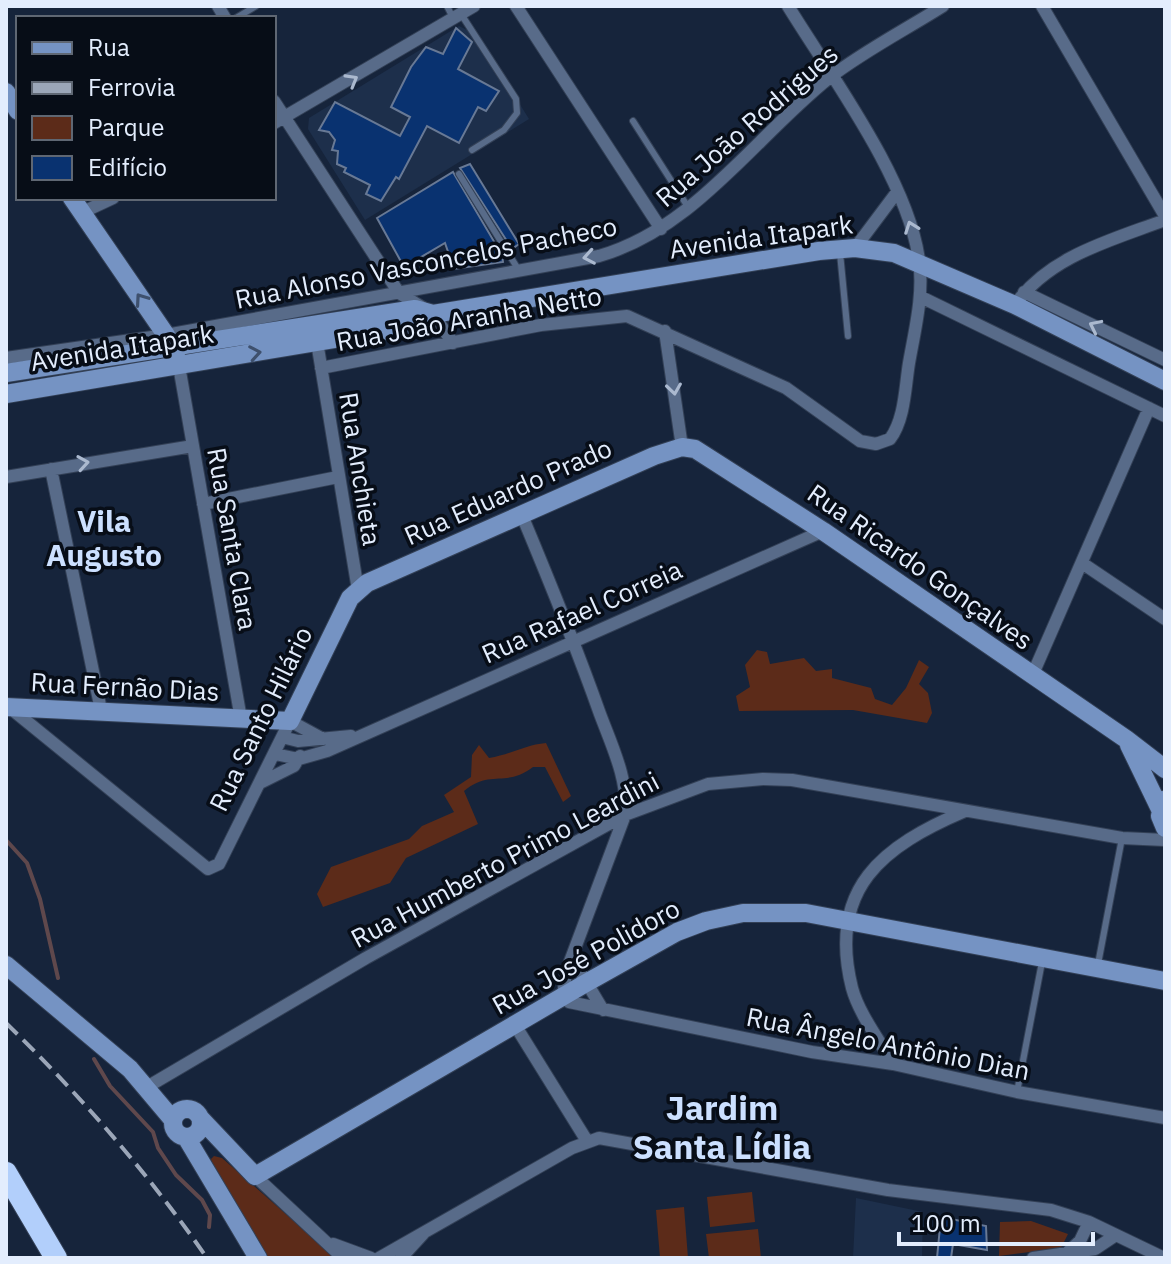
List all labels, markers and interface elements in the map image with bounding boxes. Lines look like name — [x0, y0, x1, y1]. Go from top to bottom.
legend — [16, 16, 276, 200]
text: Rua — [88, 31, 130, 63]
street label: Rua João Rodrigues — [648, 37, 845, 214]
text: Ferrovia — [88, 71, 176, 103]
one-way arrow — [343, 74, 358, 90]
text: Parque — [88, 111, 165, 143]
text: Edifício — [88, 151, 167, 183]
street label: Avenida Itapark — [667, 206, 855, 266]
street label: Rua Alonso Vasconcelos Pacheco — [232, 208, 620, 316]
one-way arrow — [904, 221, 921, 235]
one-way arrow — [583, 248, 596, 265]
street label: Rua João Aranha Netto — [334, 278, 604, 358]
one-way arrow — [136, 293, 151, 307]
street label: Avenida Itapark — [28, 316, 216, 378]
one-way arrow — [1088, 320, 1103, 336]
one-way arrow — [249, 345, 262, 362]
one-way arrow — [665, 383, 682, 396]
street label: Rua Anchieta — [332, 390, 390, 548]
street label: Rua Eduardo Prado — [399, 430, 617, 552]
street label: Rua Santa Clara — [200, 445, 266, 633]
one-way arrow — [76, 456, 90, 473]
street label: Rua Ricardo Gonçalves — [801, 476, 1040, 657]
district label: Vila Augusto — [46, 501, 162, 574]
street label: Rua Rafael Correia — [476, 552, 687, 671]
street label: Rua Santo Hilário — [201, 621, 320, 817]
street label: Rua Fernão Dias — [30, 664, 220, 708]
street label: Rua Humberto Primo Leardini — [345, 763, 664, 955]
street label: Rua José Polidoro — [486, 891, 685, 1022]
street label: Rua Ângelo Antônio Dian — [744, 999, 1033, 1087]
district label: Jardim Santa Lídia — [633, 1085, 811, 1168]
scale bar — [899, 1196, 1093, 1246]
text: 100 m — [911, 1207, 981, 1239]

